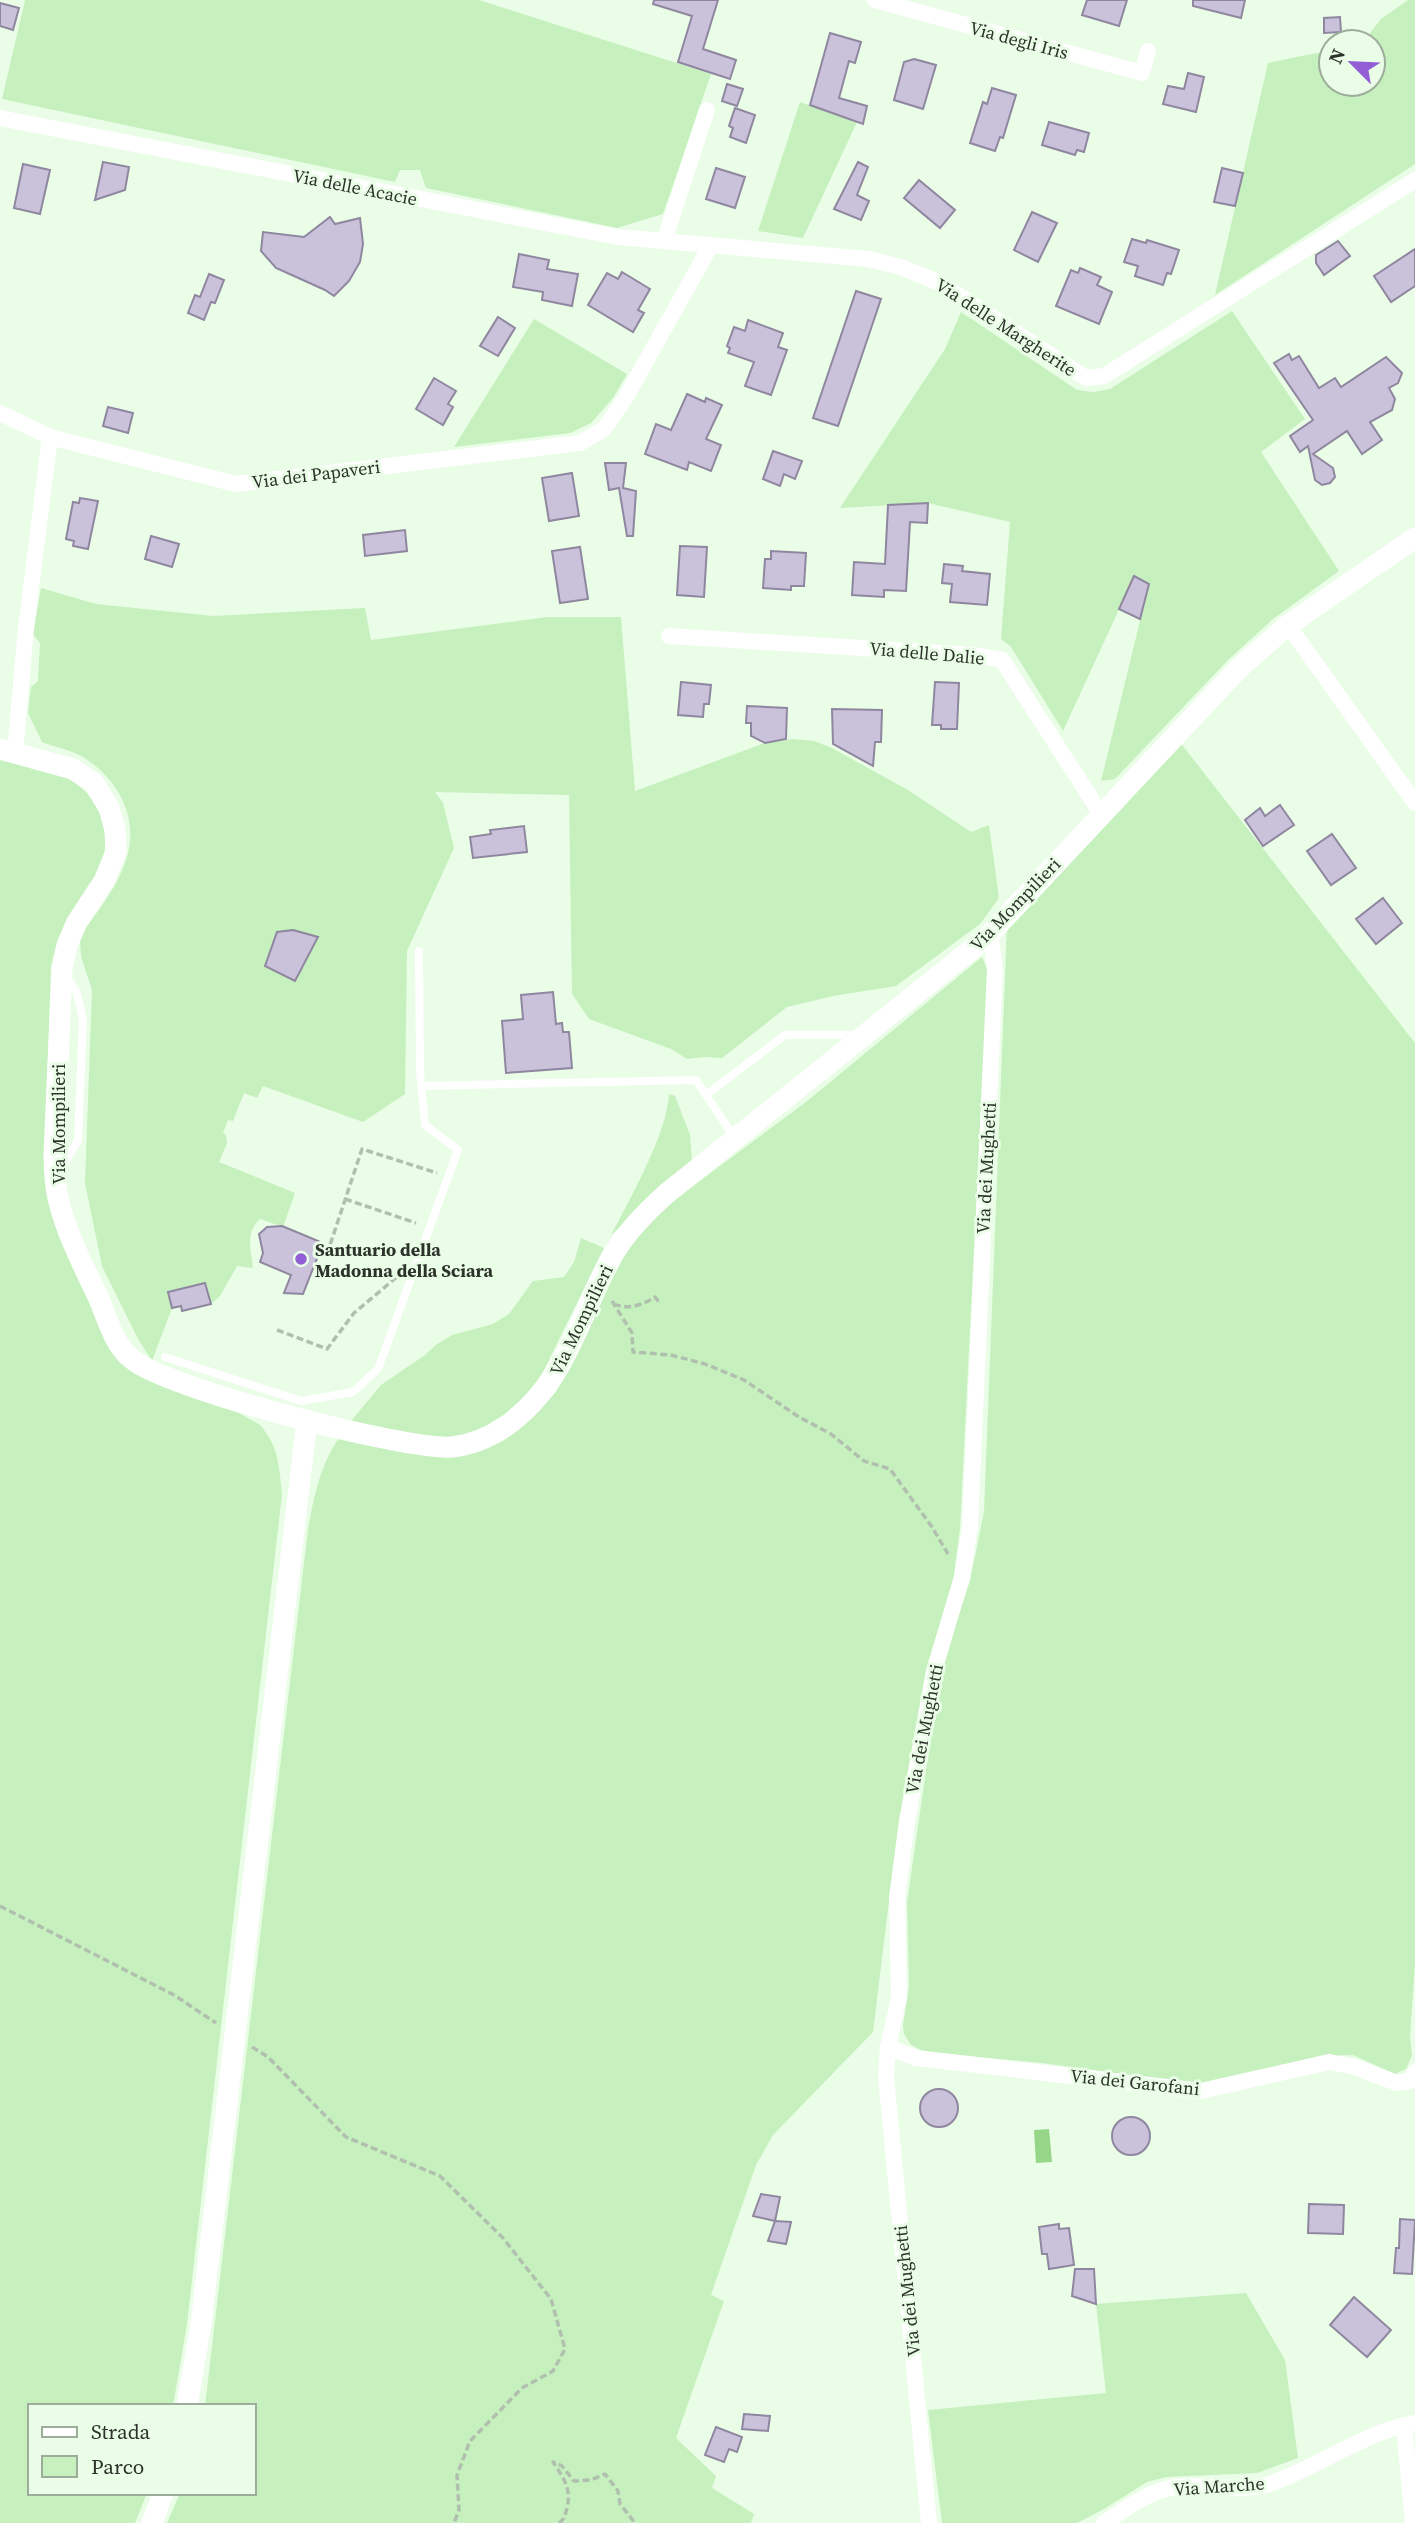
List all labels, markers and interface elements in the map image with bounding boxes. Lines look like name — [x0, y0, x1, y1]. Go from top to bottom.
street label: Via degli Iris — [967, 15, 1071, 65]
north arrow — [1317, 28, 1387, 98]
text: N — [1322, 44, 1351, 68]
street label: Via delle Acacie — [291, 163, 419, 211]
street label: Via delle Margherite — [931, 272, 1081, 382]
street label: Via dei Papaveri — [251, 454, 381, 494]
street label: Via delle Dalie — [868, 636, 986, 670]
street label: Via Mompilieri — [964, 852, 1066, 956]
street label: Via Mompilieri — [46, 1064, 71, 1184]
street label: Via dei Mughetti — [970, 1102, 1002, 1234]
place label: Santuario della Madonna della Sciara — [315, 1237, 493, 1283]
marker: Santuario della Madonna della Sciara — [293, 1251, 309, 1267]
street label: Via Mompilieri — [543, 1260, 619, 1380]
street label: Via dei Mughetti — [899, 1662, 949, 1796]
street label: Via dei Garofani — [1069, 2063, 1201, 2101]
street label: Via dei Mughetti — [888, 2224, 926, 2358]
legend — [28, 2404, 256, 2495]
text: Strada — [91, 2417, 150, 2446]
text: Parco — [91, 2452, 144, 2481]
street label: Via Marche — [1173, 2470, 1265, 2502]

